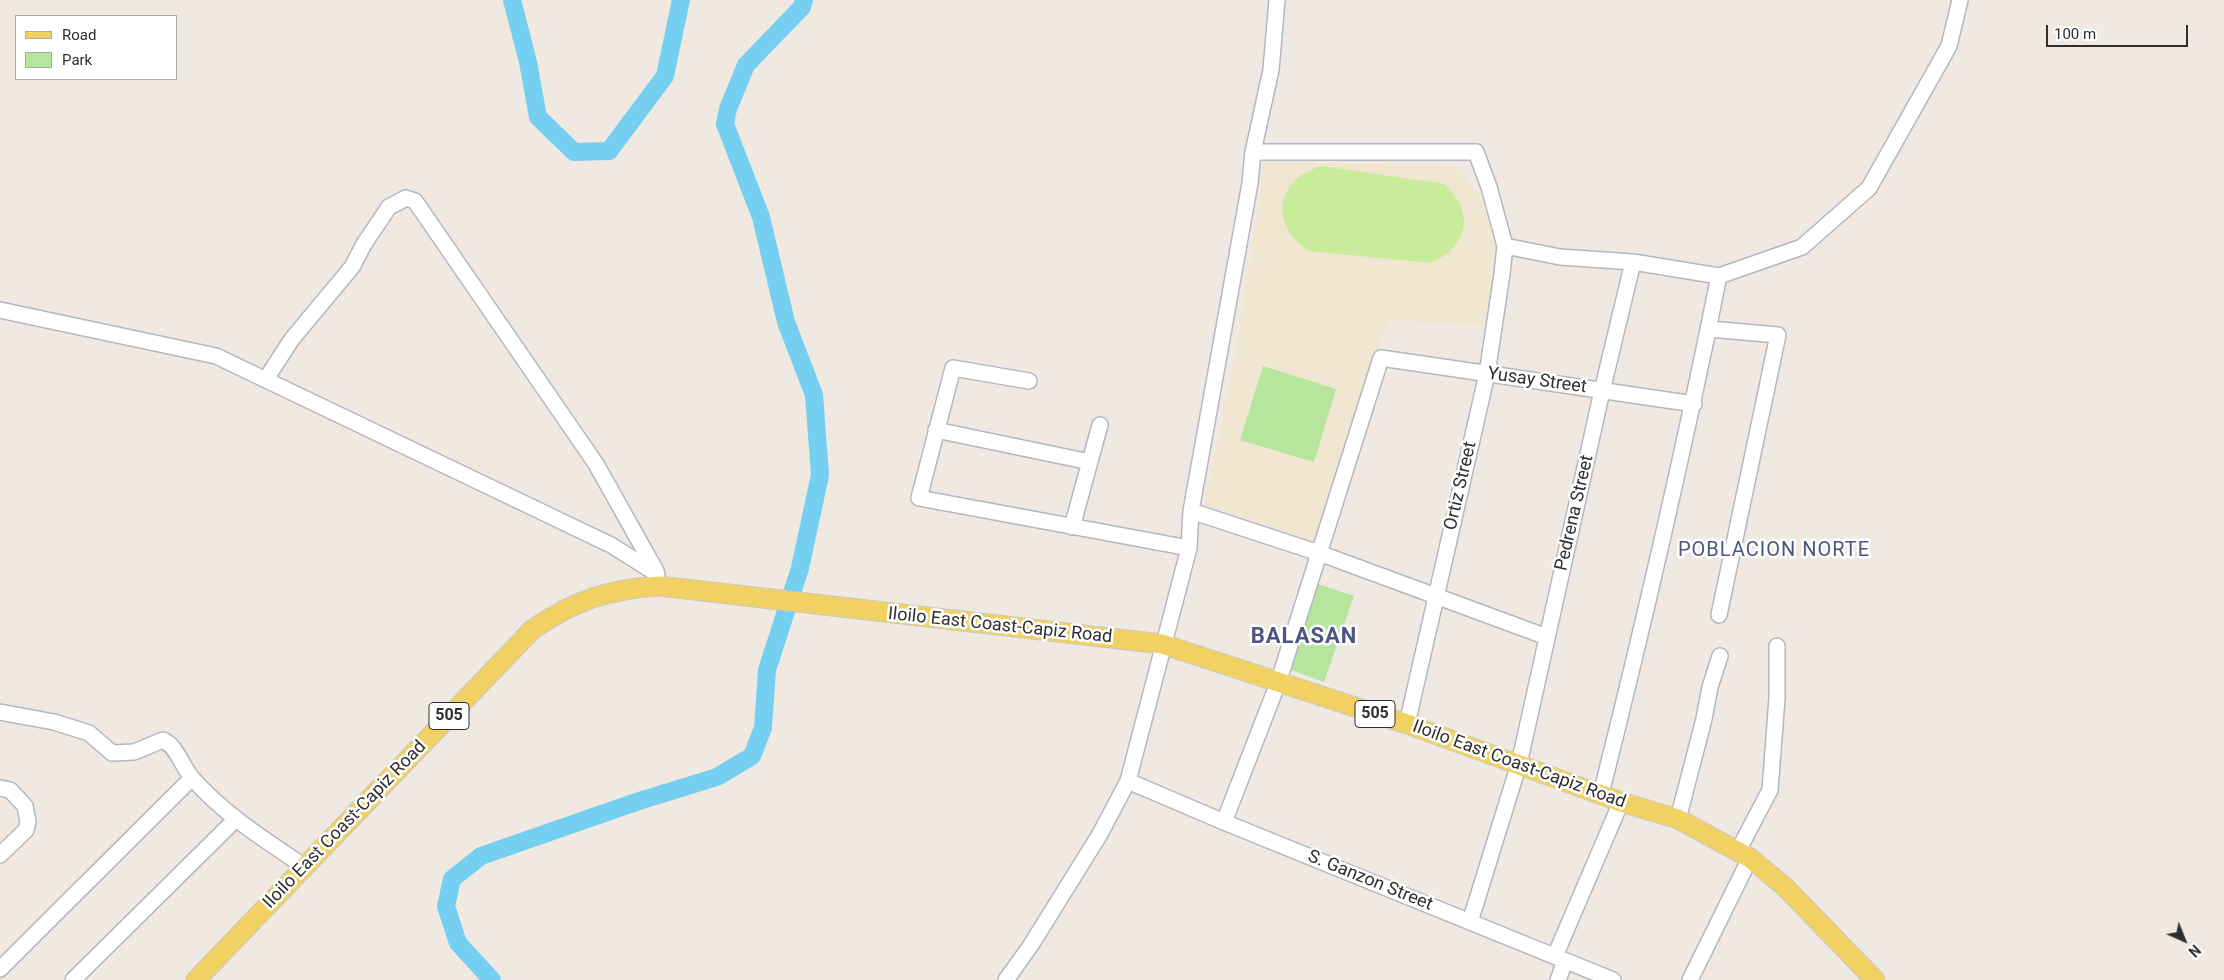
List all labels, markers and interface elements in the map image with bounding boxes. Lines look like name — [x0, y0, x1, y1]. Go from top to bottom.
legend — [15, 15, 178, 80]
scale bar — [2049, 15, 2192, 47]
text: 100 m — [2054, 25, 2096, 43]
text: Road — [62, 26, 96, 44]
text: Park — [62, 51, 92, 69]
street label: Yusay Street — [1486, 363, 1588, 399]
street label: Ortiz Street — [1440, 440, 1482, 532]
street label: Pedrena Street — [1551, 453, 1599, 573]
district label: POBLACION NORTE — [1676, 539, 1872, 563]
street label: Iloilo East Coast-Capiz Road — [887, 603, 1113, 649]
district label: BALASAN — [1250, 624, 1358, 650]
road number: 505 — [1355, 701, 1395, 728]
road number: 505 — [429, 702, 469, 729]
street label: Iloilo East Coast-Capiz Road — [1409, 716, 1629, 814]
street label: Iloilo East Coast-Capiz Road — [259, 736, 431, 914]
street label: S. Ganzon Street — [1304, 846, 1436, 916]
north arrow — [2159, 915, 2209, 965]
text: N — [2185, 942, 2204, 960]

